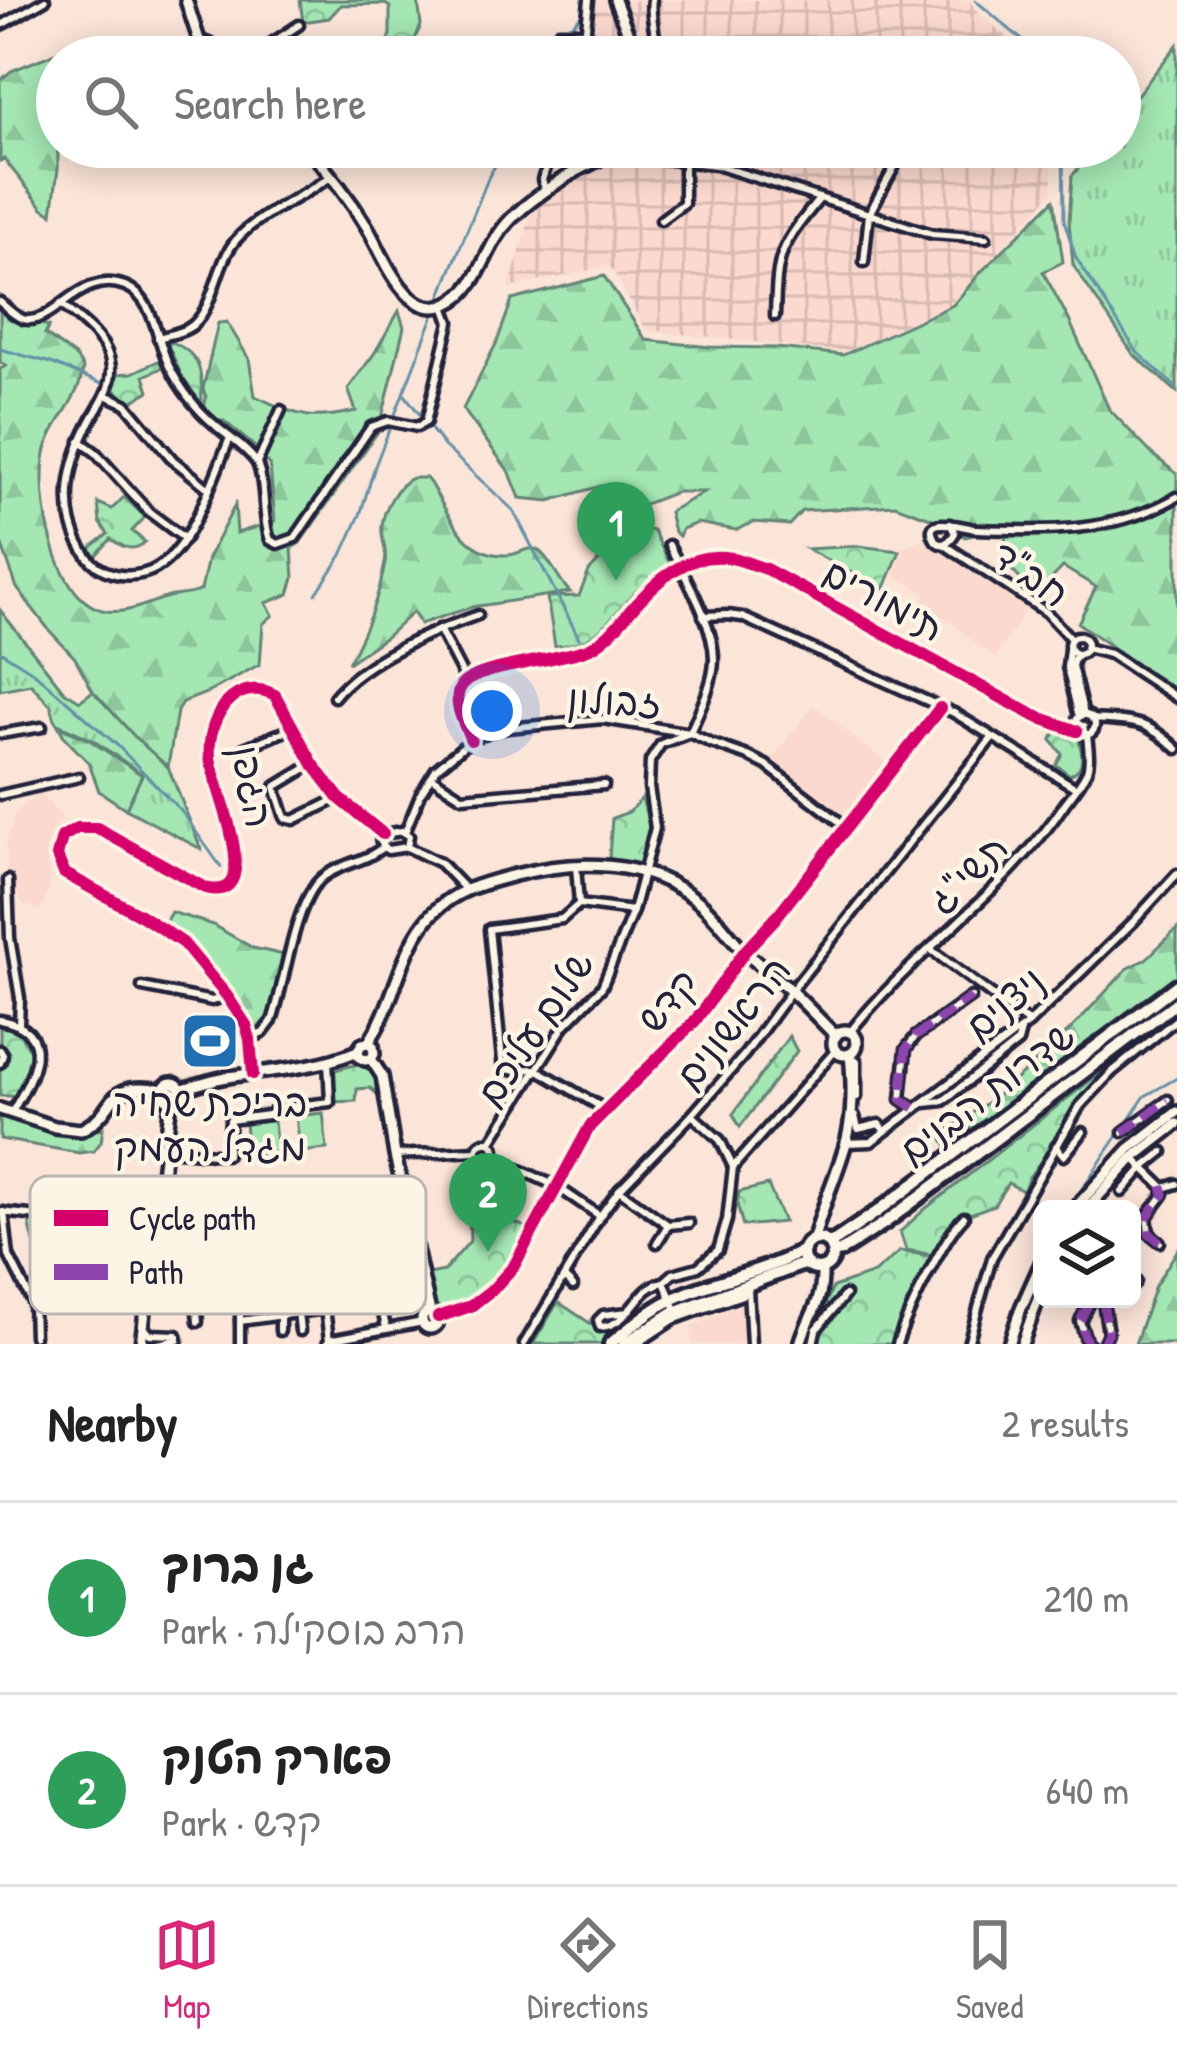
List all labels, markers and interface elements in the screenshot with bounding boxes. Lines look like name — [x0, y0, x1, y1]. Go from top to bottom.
search box — [36, 36, 1141, 168]
icon: search — [78, 69, 144, 135]
text: Search here — [174, 72, 366, 133]
pin: 1 — [577, 482, 655, 581]
street label: חב"ד — [982, 527, 1080, 619]
street label: תימורים — [814, 545, 954, 653]
street label: זבולון — [566, 671, 662, 729]
your location — [462, 681, 522, 741]
street label: הגפן — [219, 740, 287, 832]
street label: תשי"ג — [915, 821, 1019, 925]
street label: שלום עליכם — [463, 940, 605, 1116]
street label: הראשונים — [662, 944, 802, 1100]
street label: ניצנים — [953, 954, 1055, 1052]
street label: קדש — [624, 957, 710, 1043]
street label: שדרות הבנים — [887, 1008, 1085, 1176]
sports icon: בריכת שחיה מגדל העמק — [179, 1010, 241, 1072]
place label: בריכת שחיה מגדל העמק — [113, 1075, 307, 1173]
pin: 2 — [449, 1153, 527, 1252]
legend — [30, 1176, 426, 1314]
text: Cycle path — [129, 1196, 256, 1241]
map controls — [1033, 1200, 1141, 1308]
button: layers — [1033, 1200, 1141, 1308]
text: Path — [129, 1250, 183, 1294]
text: Nearby — [48, 1388, 178, 1457]
text: 2 results — [1002, 1396, 1129, 1449]
text: גן ברוך — [162, 1534, 314, 1595]
text: 1 — [80, 1571, 94, 1624]
text: 210 m — [1044, 1571, 1129, 1624]
text: Park · הרב בוסקילה — [162, 1603, 466, 1656]
text: פארק הטנק — [162, 1726, 392, 1787]
text: 2 — [78, 1763, 96, 1816]
text: 640 m — [1046, 1763, 1129, 1816]
text: Park · קדש — [162, 1795, 322, 1848]
tab: Map — [154, 1912, 220, 2028]
tab: Directions — [527, 1912, 649, 2028]
tab: Saved — [956, 1912, 1023, 2028]

